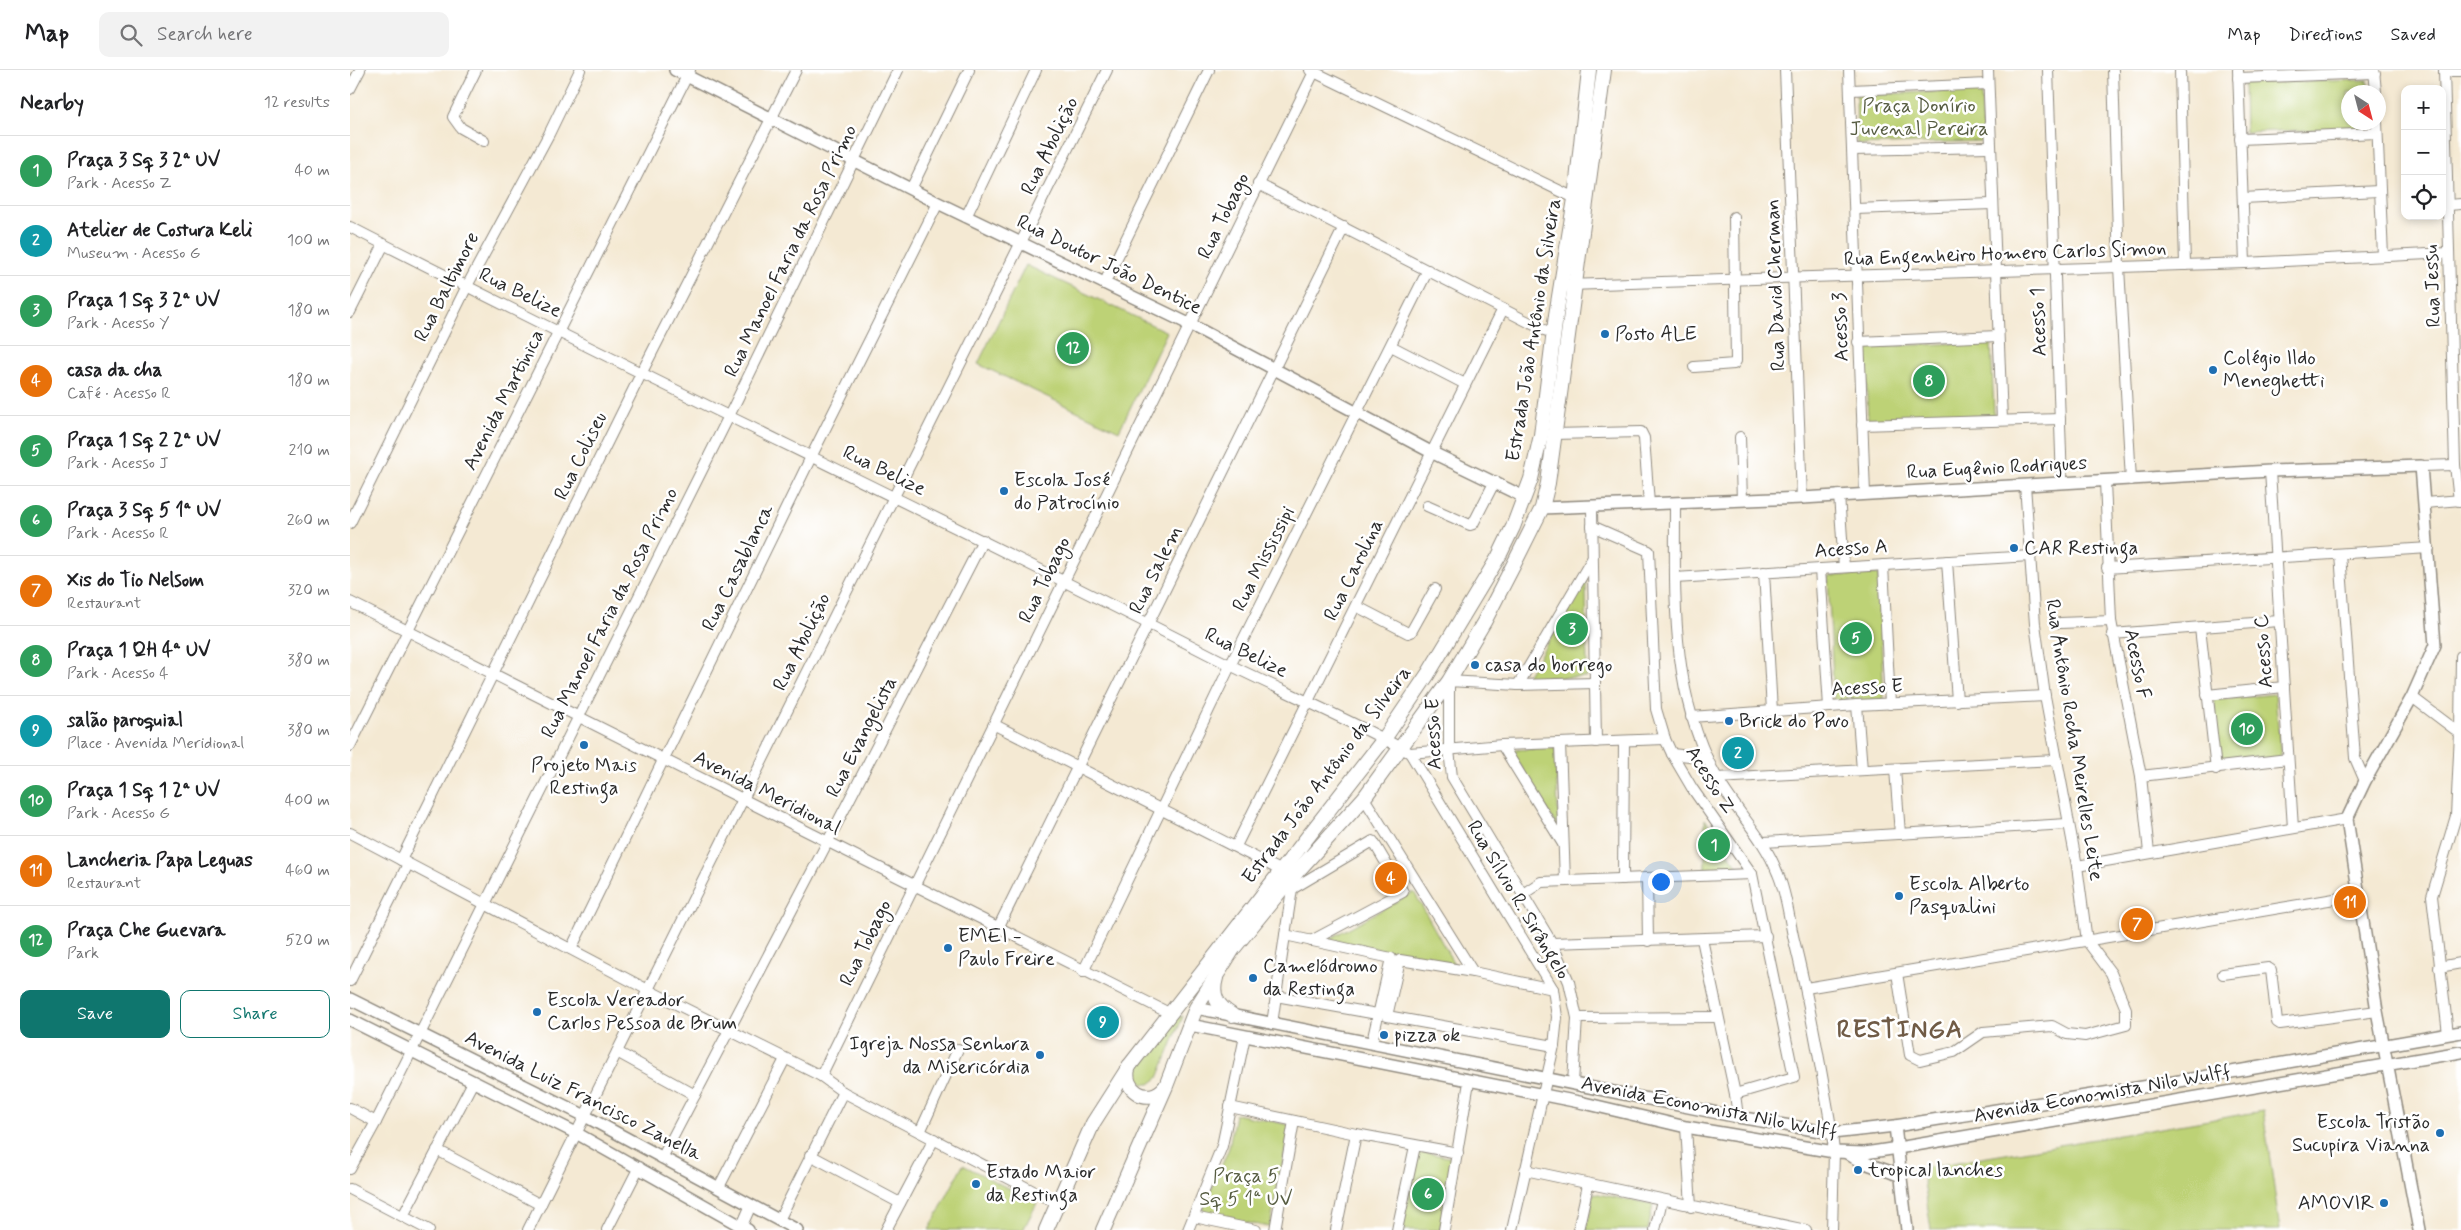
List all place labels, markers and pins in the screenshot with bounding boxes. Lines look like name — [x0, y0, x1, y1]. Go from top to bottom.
place label: Posto ALE — [1615, 321, 1697, 348]
marker: Posto ALE — [1599, 328, 1611, 340]
pin: 12 — [1057, 329, 1089, 367]
place label: Colégio Ildo Meneghetti — [2223, 345, 2325, 396]
pin: 8 — [1913, 362, 1945, 400]
marker: Colégio Ildo Meneghetti — [2207, 364, 2219, 376]
place label: Escola José do Patrocínio — [1014, 467, 1119, 517]
marker: Escola José do Patrocínio — [998, 485, 1010, 497]
place label: CAR Restinga — [2024, 535, 2138, 564]
marker: CAR Restinga — [2008, 542, 2020, 554]
pin: 3 — [1556, 610, 1588, 648]
pin: 5 — [1840, 619, 1872, 657]
place label: casa do borrego — [1485, 652, 1613, 679]
marker: casa do borrego — [1469, 659, 1481, 671]
place label: Brick do Povo — [1739, 708, 1849, 735]
pin: 10 — [2231, 710, 2263, 748]
marker: Brick do Povo — [1723, 715, 1735, 727]
pin: 2 — [1722, 734, 1754, 772]
marker: Projeto Mais Restinga — [578, 739, 590, 751]
place label: Projeto Mais Restinga — [531, 752, 637, 804]
pin: 1 — [1698, 826, 1730, 864]
pin: 4 — [1375, 859, 1407, 897]
place label: Escola Alberto Pasqualini — [1909, 871, 2029, 921]
pin: 11 — [2334, 883, 2366, 921]
marker: Escola Alberto Pasqualini — [1893, 890, 1905, 902]
pin: 7 — [2121, 905, 2153, 943]
place label: EMEI - Paulo Freire — [958, 923, 1055, 973]
marker: EMEI - Paulo Freire — [942, 942, 954, 954]
place label: Camelódromo da Restinga — [1263, 953, 1378, 1005]
marker: Camelódromo da Restinga — [1247, 972, 1259, 984]
place label: Escola Vereador Carlos Pessoa de Brum — [547, 987, 737, 1037]
pin: 9 — [1087, 1003, 1119, 1041]
marker: Escola Vereador Carlos Pessoa de Brum — [531, 1006, 543, 1018]
place label: pizza ok — [1394, 1022, 1460, 1049]
marker: pizza ok — [1378, 1029, 1390, 1041]
place label: Igreja Nossa Senhora da Misericórdia — [849, 1031, 1030, 1081]
marker: Igreja Nossa Senhora da Misericórdia — [1034, 1049, 1046, 1061]
place label: Escola Tristão Sucupira Vianna — [2292, 1109, 2430, 1159]
marker: Escola Tristão Sucupira Vianna — [2434, 1127, 2446, 1139]
place label: tropical lanches — [1867, 1157, 2003, 1184]
place label: Estado Maior da Restinga — [986, 1159, 1096, 1211]
marker: tropical lanches — [1852, 1164, 1864, 1176]
pin: 6 — [1412, 1175, 1444, 1213]
marker: Estado Maior da Restinga — [970, 1178, 982, 1190]
place label: AMOVIR — [2298, 1190, 2374, 1217]
marker: AMOVIR — [2378, 1197, 2390, 1209]

